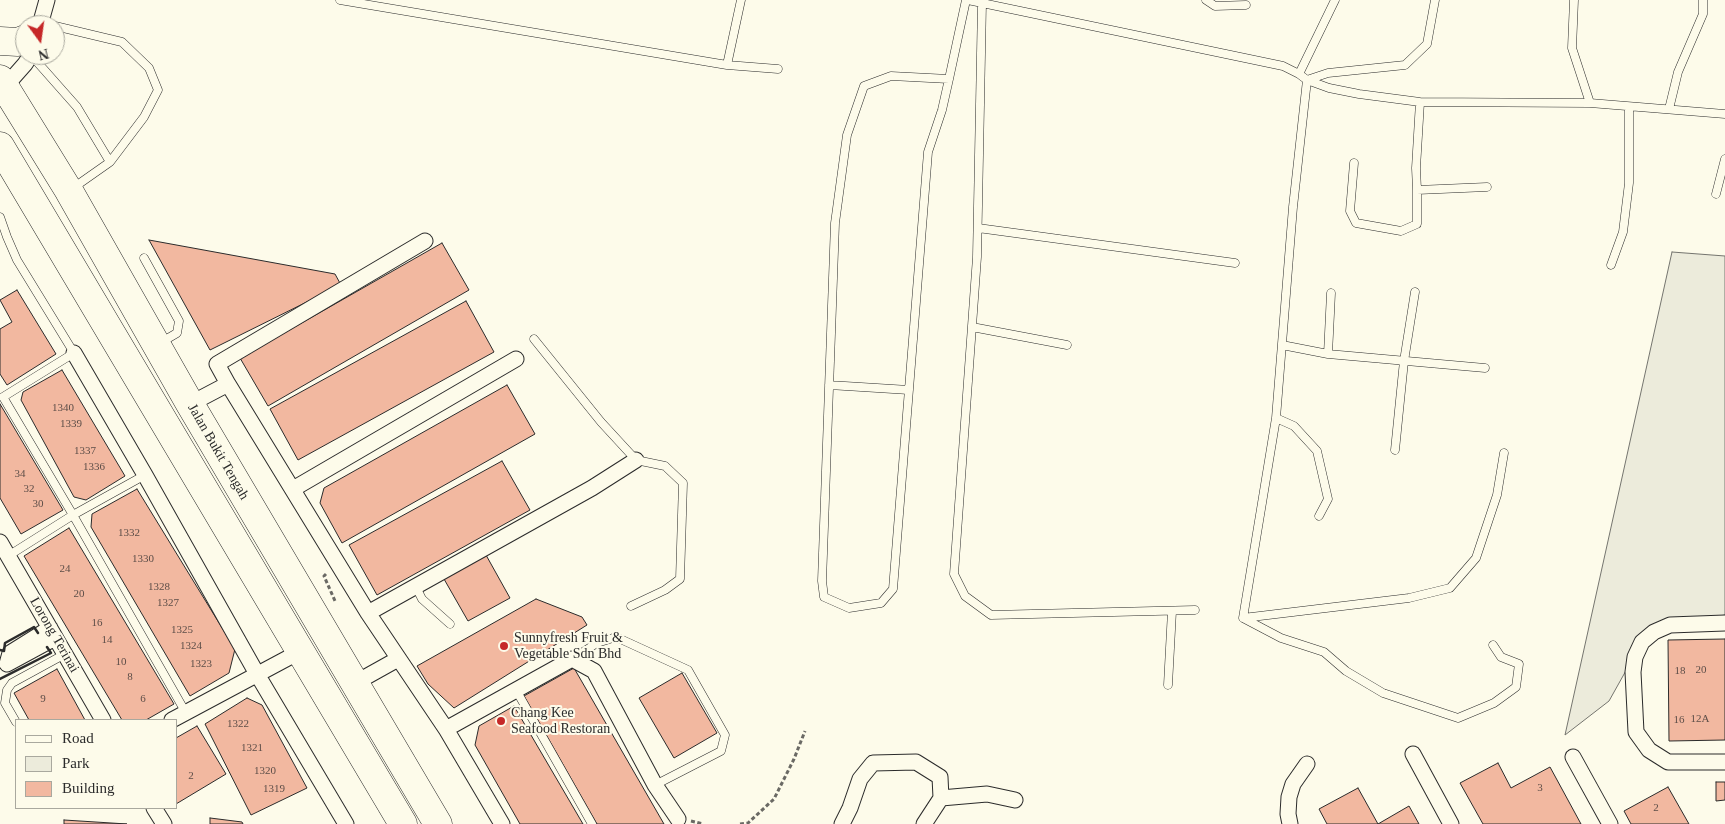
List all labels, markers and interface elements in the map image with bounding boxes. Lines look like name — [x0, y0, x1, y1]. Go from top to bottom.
north arrow — [15, 15, 65, 65]
text: N — [37, 46, 50, 63]
street label: Jalan Bukit Tengah — [180, 394, 256, 510]
house number: 1340 — [51, 401, 75, 415]
house number: 1339 — [59, 417, 83, 431]
house number: 1337 — [73, 444, 97, 458]
house number: 1336 — [82, 460, 106, 474]
house number: 34 — [14, 467, 26, 481]
house number: 32 — [23, 482, 35, 496]
house number: 30 — [32, 497, 44, 511]
house number: 1332 — [117, 526, 141, 540]
house number: 1330 — [131, 552, 155, 566]
house number: 24 — [59, 562, 71, 576]
house number: 1328 — [147, 580, 171, 594]
house number: 20 — [73, 587, 85, 601]
street label: Lorong Terinai — [23, 590, 85, 680]
house number: 1327 — [156, 596, 180, 610]
house number: 16 — [91, 616, 103, 630]
house number: 1325 — [170, 623, 194, 637]
place label: Sunnyfresh Fruit & Vegetable Sdn Bhd — [514, 630, 636, 662]
house number: 14 — [101, 633, 113, 647]
house number: 1324 — [179, 639, 203, 653]
marker: Sunnyfresh Fruit & Vegetable Sdn Bhd — [498, 640, 510, 652]
house number: 10 — [115, 655, 127, 669]
house number: 1323 — [189, 657, 213, 671]
house number: 20 — [1695, 663, 1707, 677]
house number: 18 — [1674, 664, 1686, 678]
house number: 8 — [127, 670, 133, 684]
house number: 9 — [40, 692, 46, 706]
house number: 6 — [140, 692, 146, 706]
place label: Chang Kee Seafood Restoran — [511, 705, 625, 738]
house number: 12A — [1691, 712, 1709, 726]
house number: 16 — [1673, 713, 1685, 727]
marker: Chang Kee Seafood Restoran — [495, 715, 507, 727]
house number: 1322 — [226, 717, 250, 731]
legend — [15, 719, 178, 809]
text: Road — [62, 730, 94, 746]
house number: 1321 — [240, 741, 264, 755]
text: Park — [62, 755, 90, 771]
house number: 1320 — [253, 764, 277, 778]
house number: 2 — [188, 769, 194, 783]
text: Building — [62, 780, 115, 796]
house number: 3 — [1537, 781, 1543, 795]
house number: 1319 — [262, 782, 286, 796]
house number: 2 — [1653, 801, 1659, 815]

